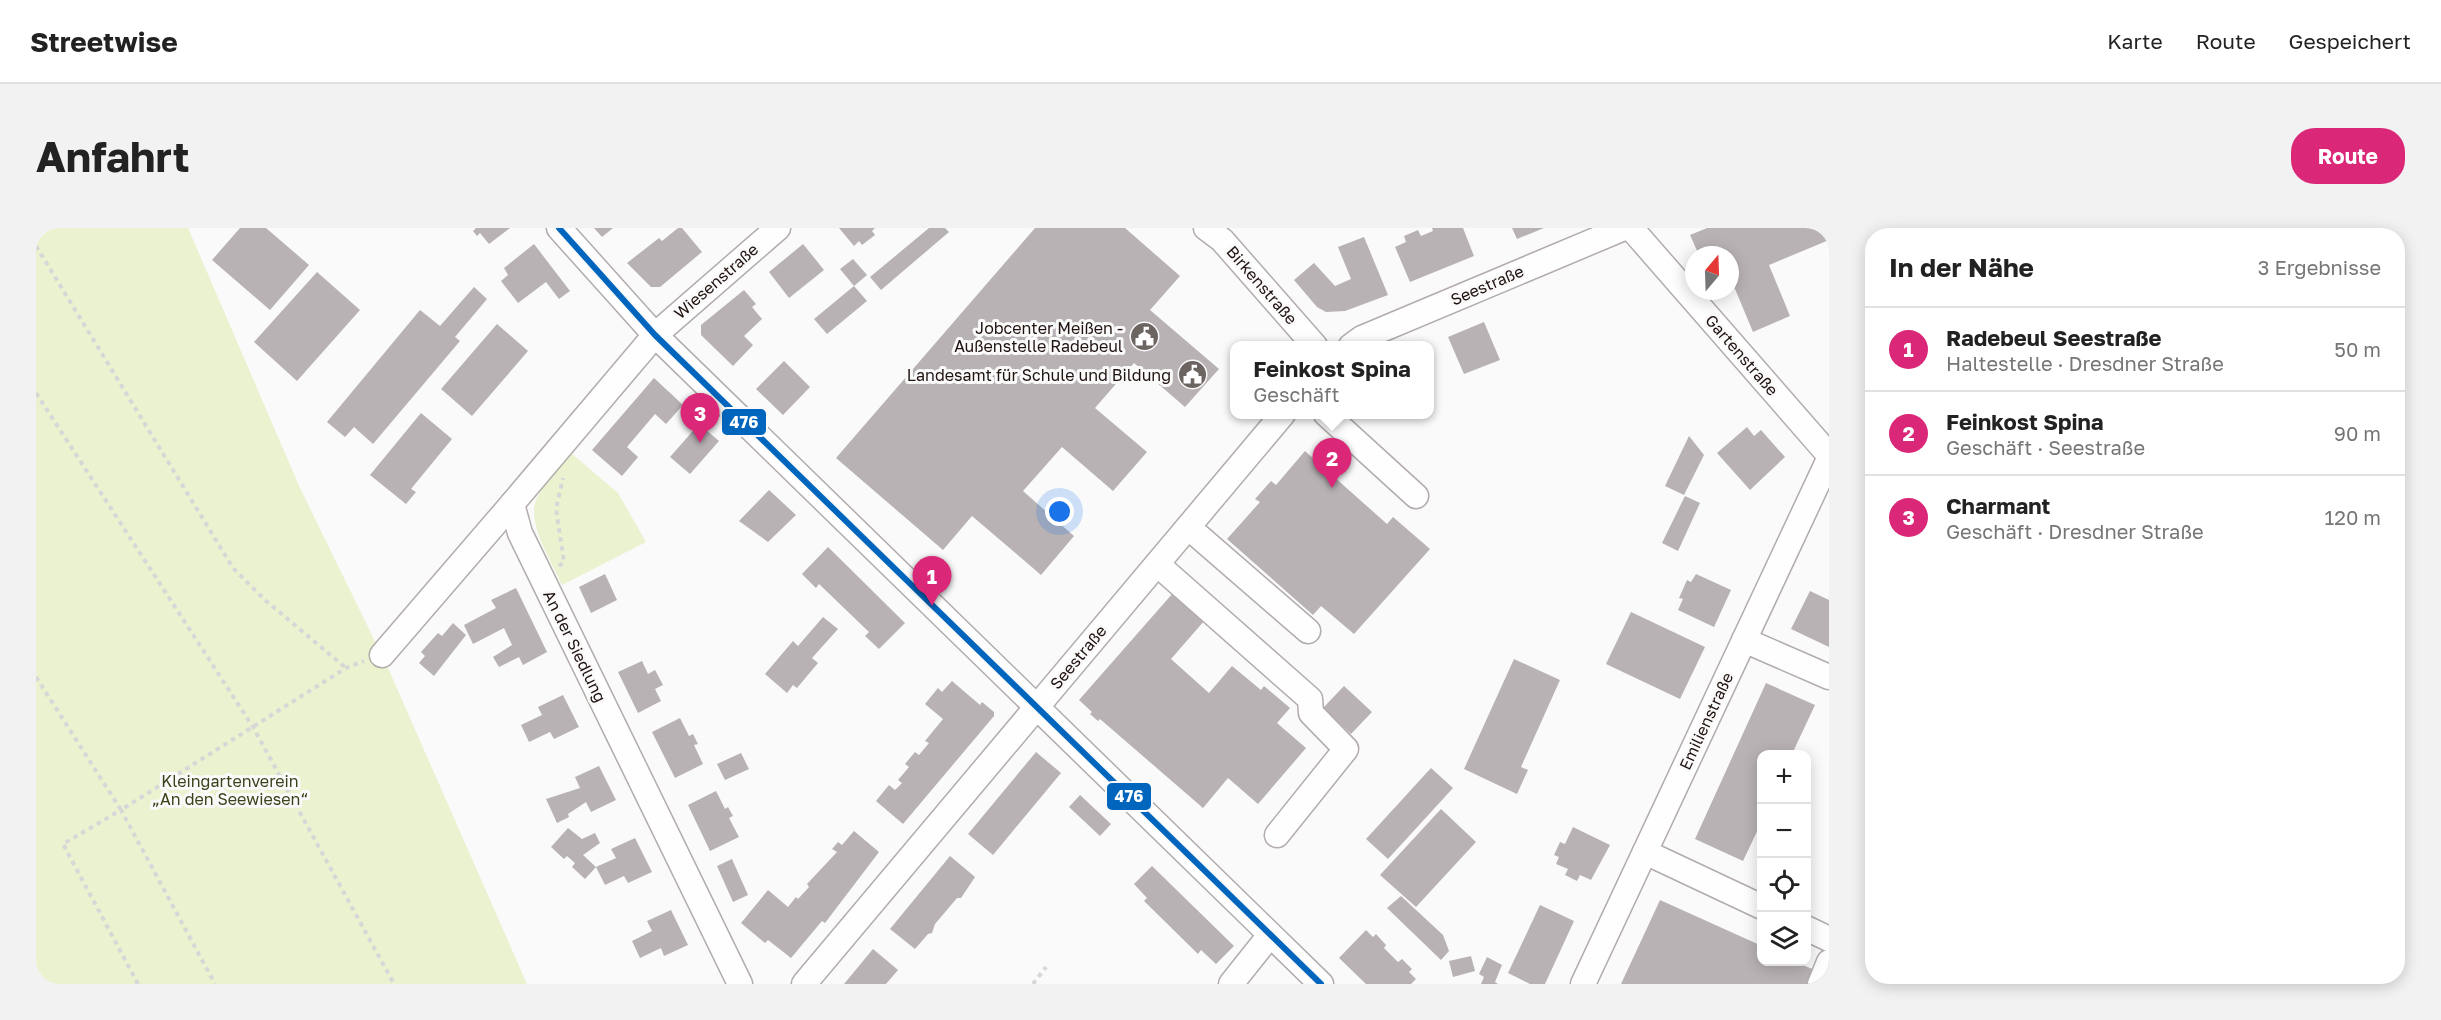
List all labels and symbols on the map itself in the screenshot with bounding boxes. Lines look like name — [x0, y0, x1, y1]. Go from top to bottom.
street label: Wiesenstraße — [670, 239, 762, 323]
street label: Birkenstraße — [1222, 242, 1302, 328]
north arrow — [1685, 246, 1739, 300]
street label: Seestraße — [1447, 261, 1527, 309]
street label: Gartenstraße — [1701, 310, 1783, 400]
place label: Jobcenter Meißen - Außenstelle Radebeul — [954, 318, 1123, 356]
public building icon: Jobcenter Meißen - Außenstelle Radebeul — [1128, 321, 1160, 353]
public building icon: Landesamt für Schule und Bildung — [1176, 359, 1208, 391]
place label: Landesamt für Schule und Bildung — [907, 365, 1171, 385]
pin: 3 — [680, 394, 720, 443]
line badge: 476 — [721, 408, 767, 436]
text: 476 — [730, 412, 758, 432]
pin: 2 — [1312, 438, 1352, 488]
your location — [1045, 497, 1074, 526]
pin: 1 — [912, 556, 952, 606]
street label: An der Siedlung — [539, 587, 611, 705]
street label: Seestraße — [1045, 621, 1111, 693]
street label: Emilienstraße — [1675, 669, 1737, 773]
park label: Kleingartenverein „An den Seewiesen“ — [152, 771, 308, 809]
line badge: 476 — [1106, 782, 1152, 811]
text: 476 — [1115, 786, 1143, 806]

